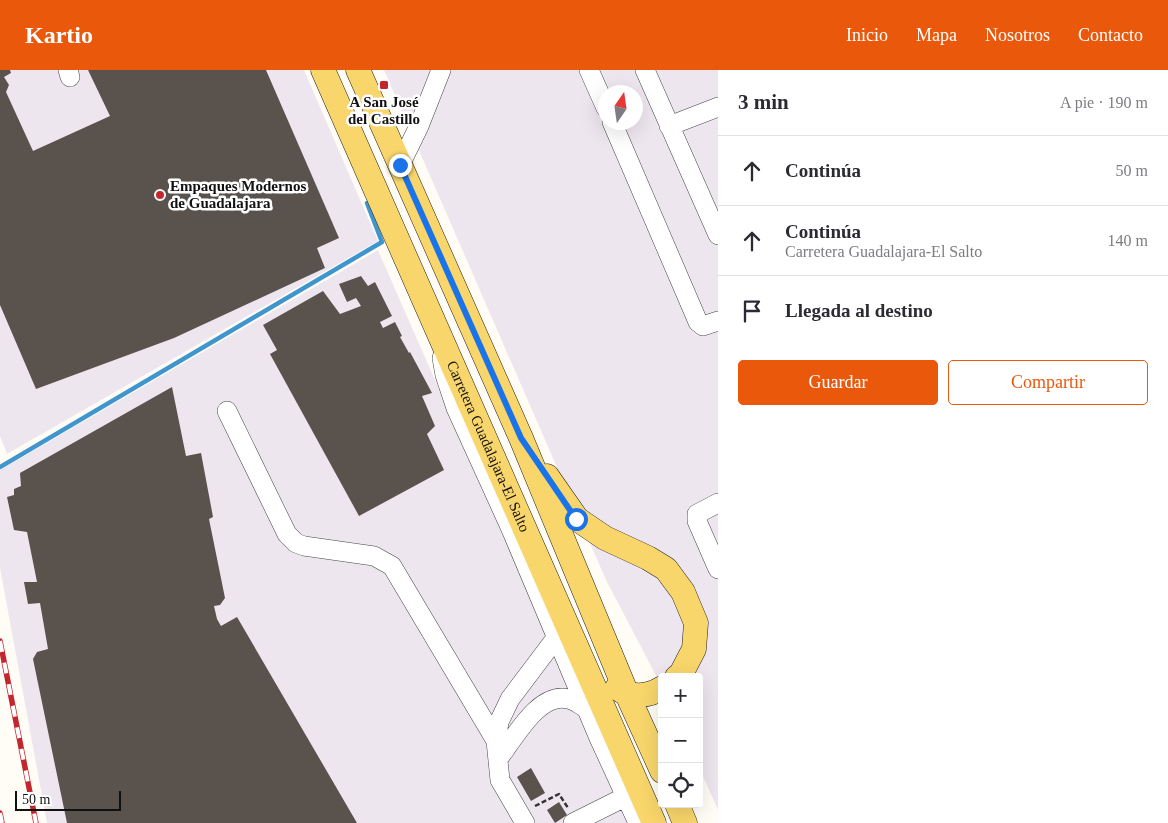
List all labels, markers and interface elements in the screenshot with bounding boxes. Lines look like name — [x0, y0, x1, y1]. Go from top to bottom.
text: Kartio — [25, 22, 93, 48]
text: Inicio — [846, 25, 888, 45]
text: Mapa — [916, 25, 957, 45]
text: Nosotros — [985, 25, 1050, 45]
text: Contacto — [1078, 25, 1143, 45]
marker: A San José del Castillo — [378, 79, 390, 91]
north arrow — [598, 85, 643, 130]
text: 3 min — [738, 90, 789, 114]
place label: A San José del Castillo — [348, 94, 420, 127]
text: A pie · 190 m — [1060, 94, 1148, 111]
route end — [389, 154, 412, 177]
icon: ahead — [738, 157, 766, 185]
text: Continúa — [785, 160, 861, 181]
text: 50 m — [1116, 162, 1148, 179]
place label: Empaques Modernos de Guadalajara — [170, 178, 306, 211]
marker: Empaques Modernos de Guadalajara — [154, 189, 166, 201]
text: Continúa — [785, 221, 861, 242]
icon: ahead — [738, 227, 766, 255]
text: 140 m — [1108, 232, 1148, 249]
text: Carretera Guadalajara-El Salto — [785, 243, 982, 260]
icon: arrive — [738, 297, 766, 325]
text: Llegada al destino — [785, 300, 933, 321]
street label: Carretera Guadalajara-El Salto — [444, 358, 533, 534]
button: Guardar — [738, 360, 938, 405]
button: Compartir — [948, 360, 1148, 405]
route start — [565, 508, 588, 531]
map controls — [658, 673, 703, 808]
button: + — [658, 673, 703, 718]
button: − — [658, 718, 703, 763]
button: locate — [658, 763, 703, 808]
scale bar — [15, 788, 121, 811]
text: 50 m — [22, 792, 50, 807]

